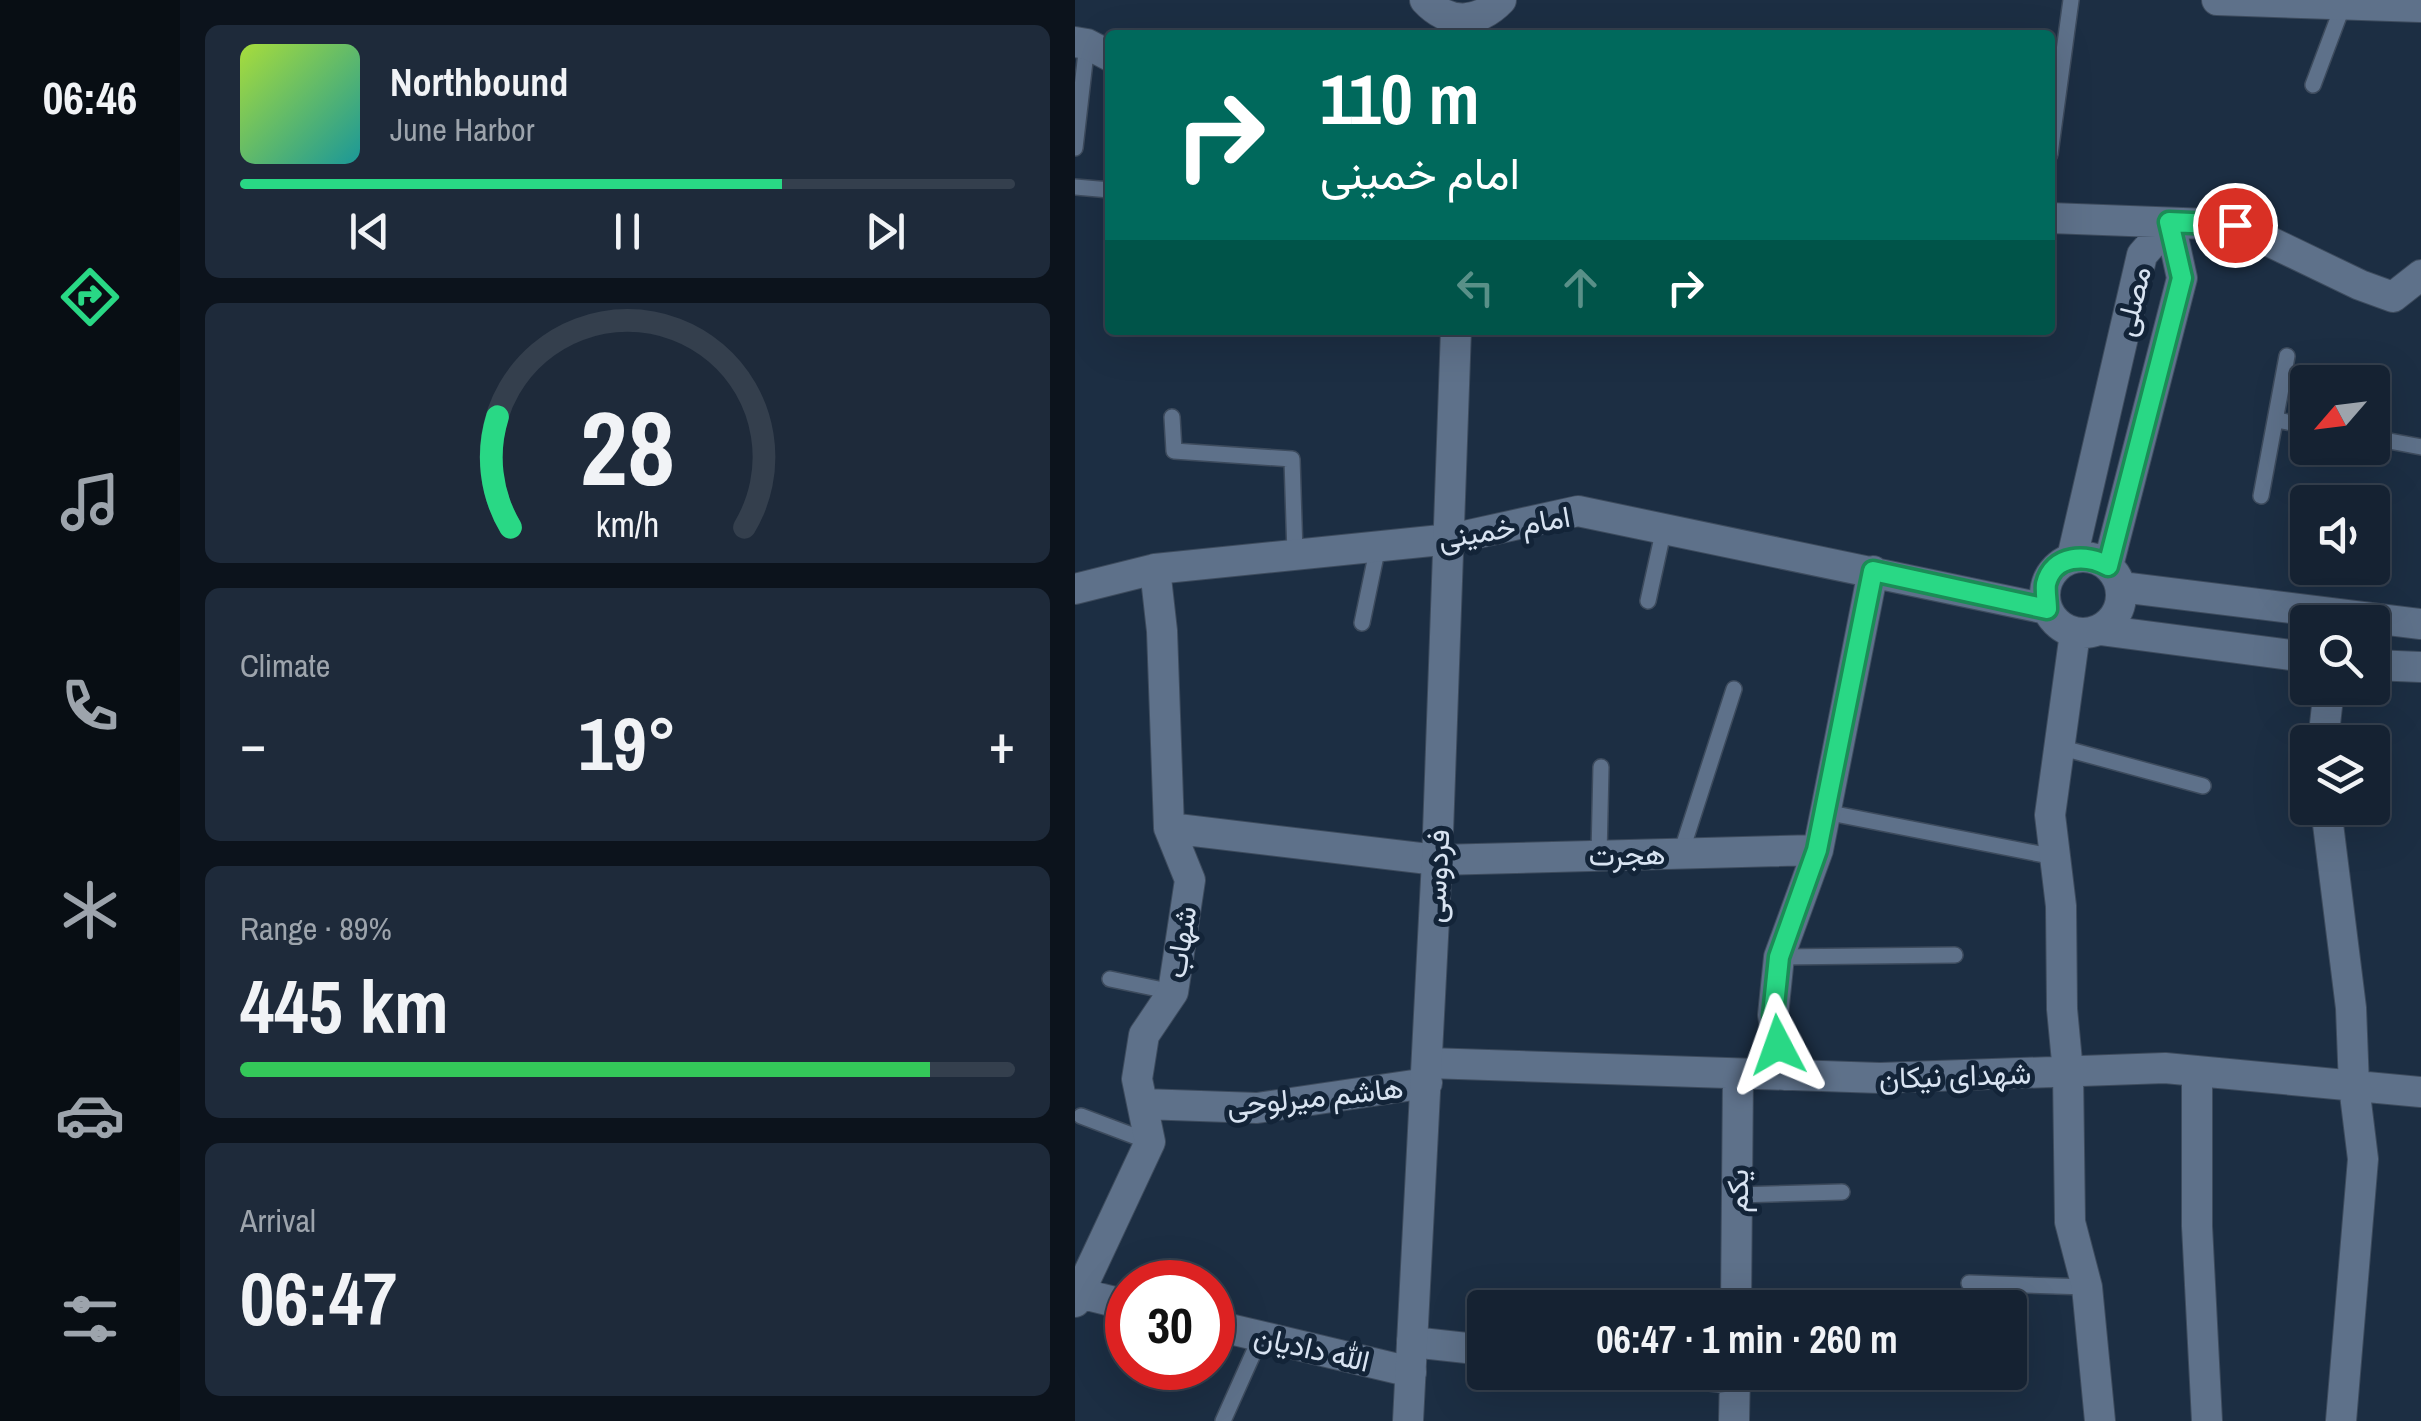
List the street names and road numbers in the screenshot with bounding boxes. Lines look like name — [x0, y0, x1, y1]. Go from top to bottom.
street label: مصلی — [2104, 262, 2160, 340]
street label: امام خمینی — [1435, 496, 1573, 558]
street label: فردوسی — [1414, 828, 1458, 924]
street label: هجرت — [1588, 833, 1666, 875]
street label: شهاب — [1155, 903, 1205, 981]
street label: شهدای نیکان — [1878, 1052, 2032, 1098]
street label: هاشم میرلوحی — [1225, 1067, 1405, 1125]
street label: یکم — [1717, 1169, 1757, 1213]
street label: الله دادیان — [1250, 1315, 1374, 1381]

